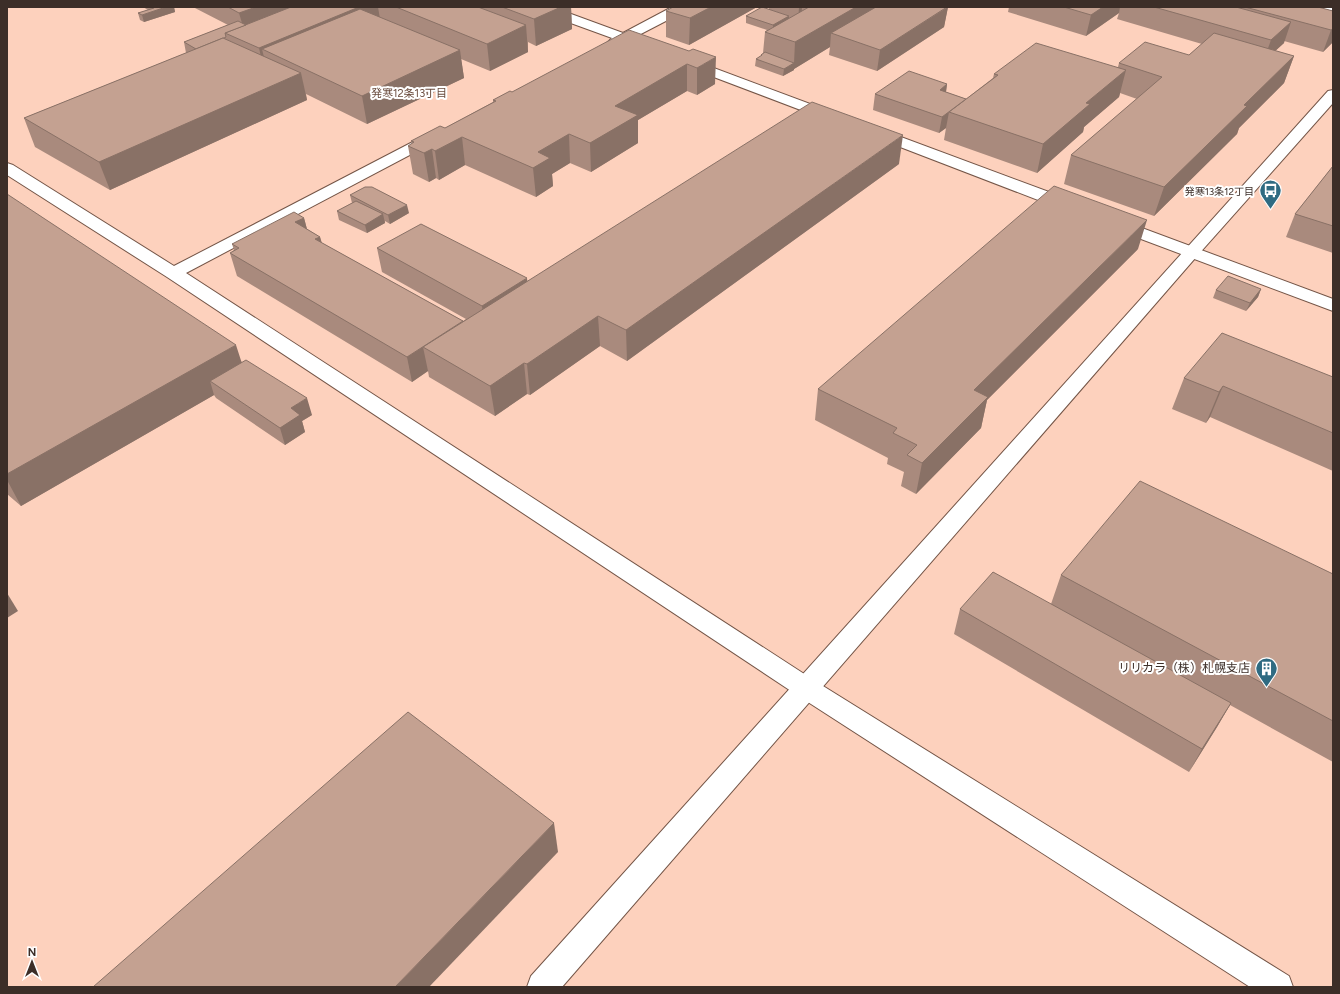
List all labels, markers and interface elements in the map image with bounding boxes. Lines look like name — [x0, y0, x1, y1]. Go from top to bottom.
district label: 発寒12条13丁目 — [371, 87, 447, 100]
bus stop icon: 発寒13条12丁目 — [1257, 178, 1283, 211]
place label: 発寒13条12丁目 — [1185, 185, 1254, 198]
building icon: リリカラ（株）札幌支店 — [1253, 655, 1279, 688]
place label: リリカラ（株）札幌支店 — [1118, 661, 1250, 675]
north arrow — [12, 942, 52, 982]
text: N — [28, 946, 36, 959]

